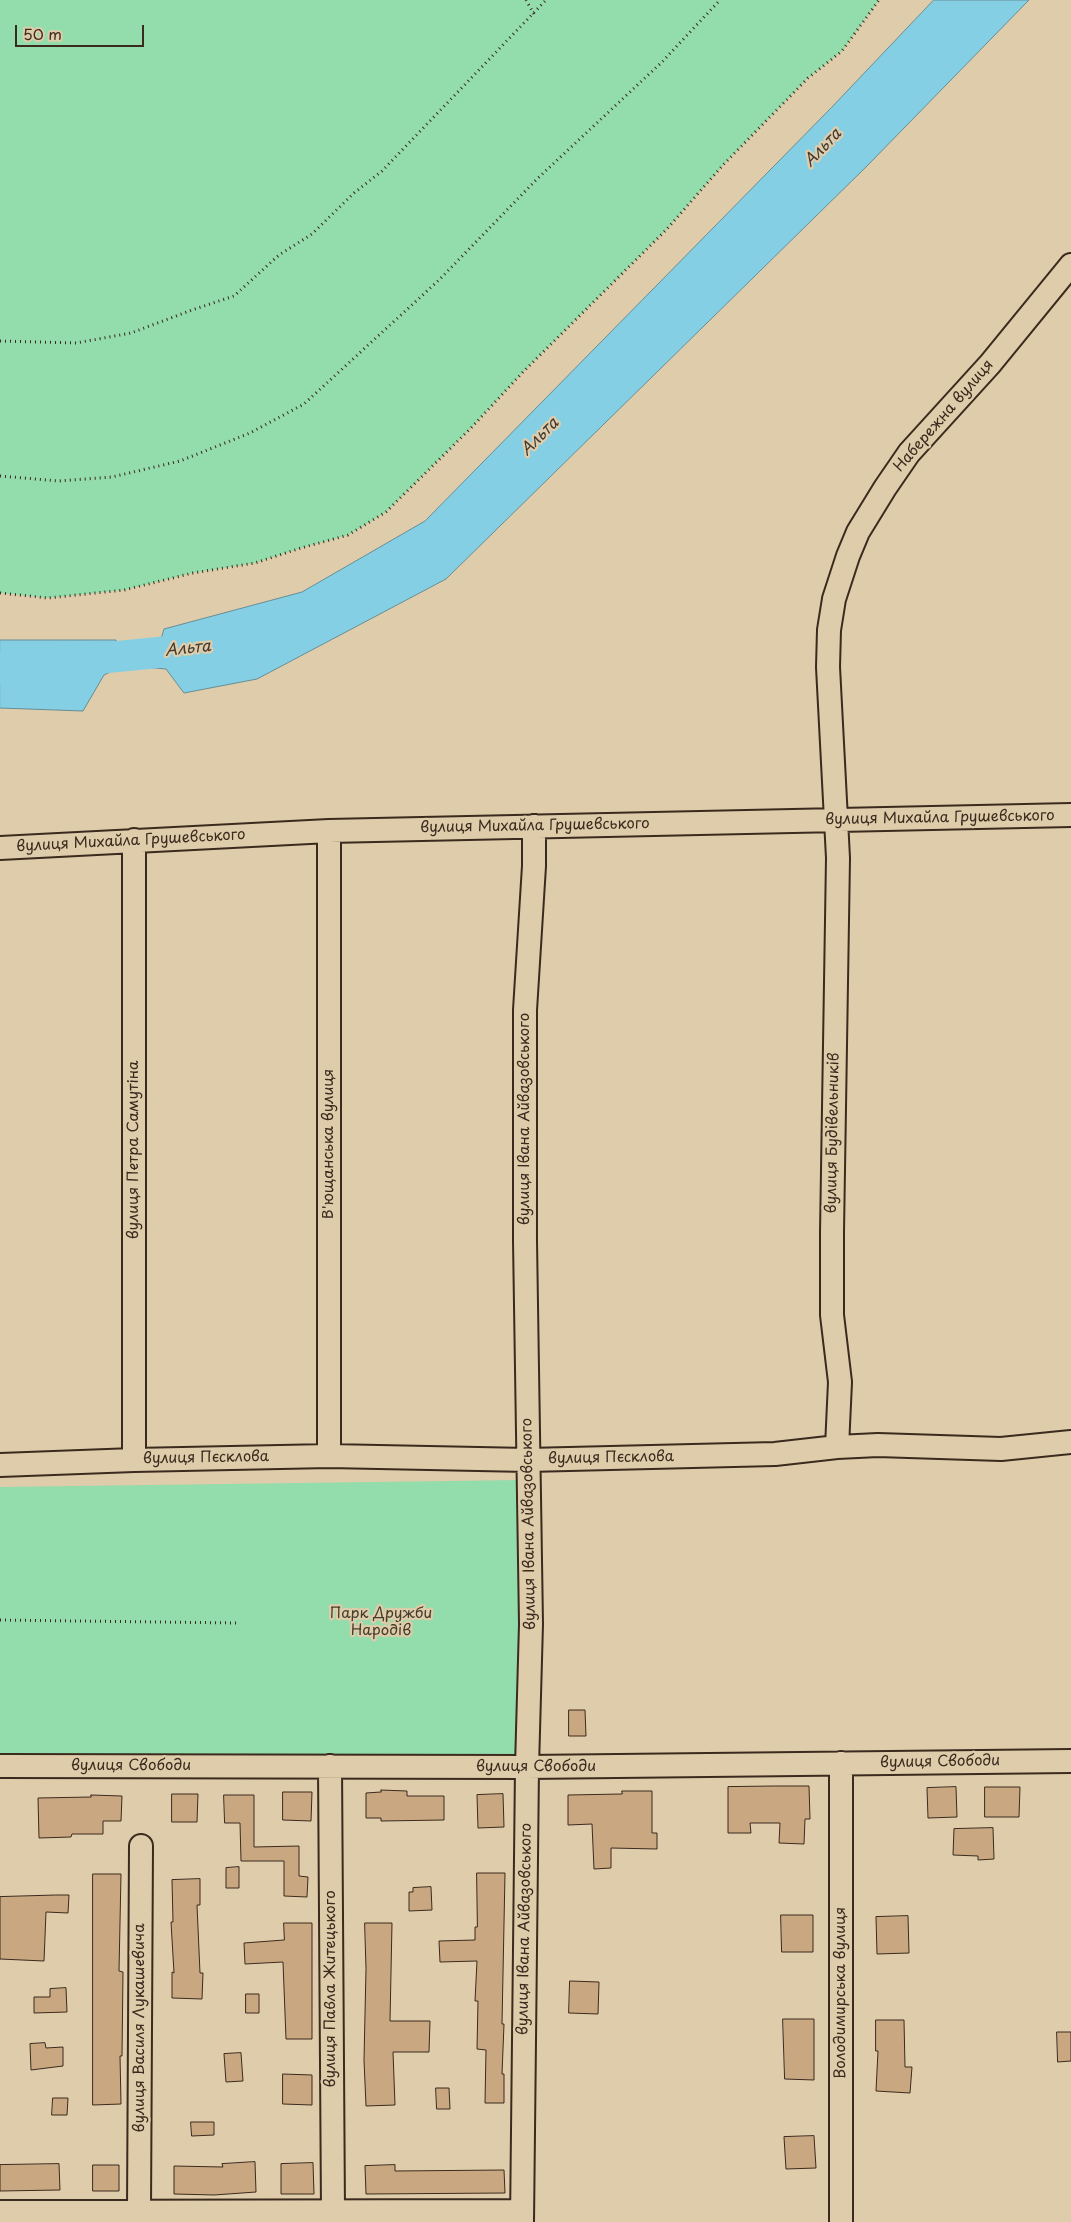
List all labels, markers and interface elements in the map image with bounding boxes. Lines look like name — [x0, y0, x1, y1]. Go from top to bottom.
scale bar — [18, 15, 146, 47]
text: 50 m — [23, 22, 62, 45]
water label: Альта — [800, 125, 846, 171]
street label: Набережна вулиця — [890, 356, 998, 476]
water label: Альта — [517, 414, 563, 460]
water label: Альта — [164, 637, 212, 661]
street label: вулиця Михайла Грушевського — [825, 807, 1055, 829]
street label: вулиця Михайла Грушевського — [420, 815, 650, 837]
street label: вулиця Михайла Грушевського — [16, 826, 246, 856]
street label: вулиця Івана Айвазовського — [516, 1013, 534, 1225]
street label: вулиця Будівельників — [823, 1052, 843, 1214]
street label: вулиця Петра Самутіна — [125, 1061, 143, 1239]
street label: В'ющанська вулиця — [320, 1069, 338, 1219]
street label: вулиця Івана Айвазовського — [518, 1418, 540, 1630]
street label: вулиця Пєсклова — [143, 1448, 269, 1468]
street label: вулиця Пєсклова — [548, 1448, 674, 1468]
park label: Парк Дружби Народів — [330, 1605, 432, 1640]
street label: вулиця Свободи — [880, 1752, 1000, 1772]
street label: вулиця Свободи — [71, 1757, 191, 1775]
street label: вулиця Свободи — [476, 1758, 596, 1776]
street label: вулиця Івана Айвазовського — [514, 1823, 536, 2035]
street label: вулиця Павла Житецького — [322, 1890, 340, 2088]
street label: Володимирська вулиця — [832, 1907, 850, 2079]
street label: вулиця Василя Лукашевича — [131, 1923, 149, 2133]

